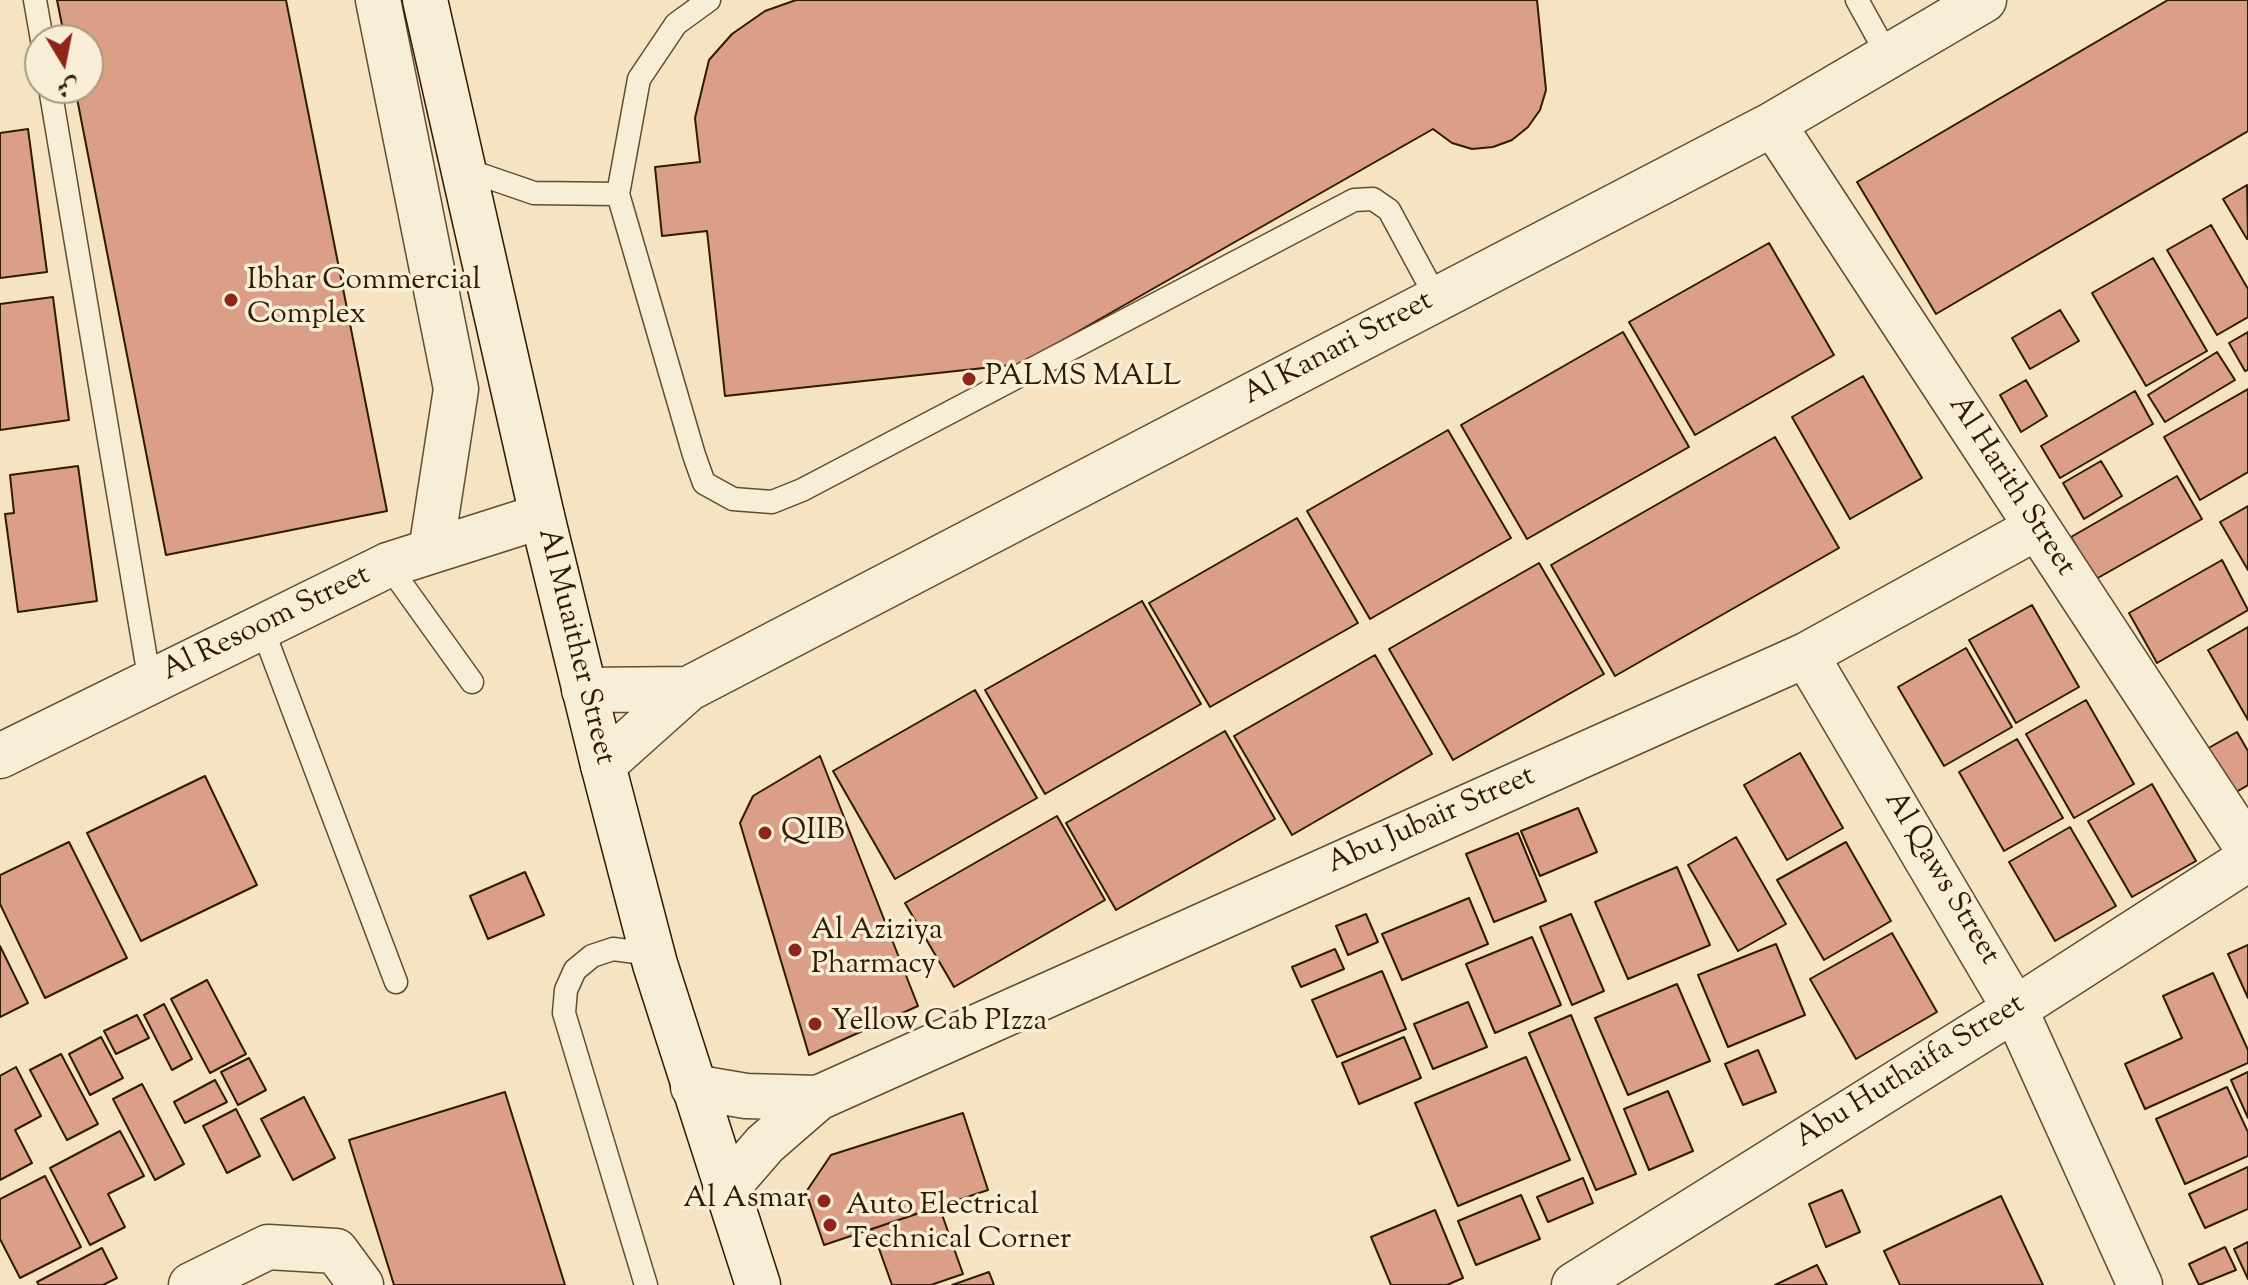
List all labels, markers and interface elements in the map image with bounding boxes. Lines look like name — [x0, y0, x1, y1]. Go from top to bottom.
north arrow — [24, 24, 104, 104]
text: ش — [54, 68, 81, 103]
place label: Ibhar Commercial Complex — [247, 265, 481, 336]
street label: Al Kanari Street — [1238, 285, 1440, 415]
marker: Ibhar Commercial Complex — [222, 291, 240, 309]
place label: PALMS MALL — [985, 361, 1181, 397]
marker: PALMS MALL — [960, 370, 978, 388]
street label: Al Harith Street — [1938, 390, 2082, 584]
street label: Al Muaither Street — [527, 525, 621, 769]
street label: Al Resoom Street — [157, 559, 377, 691]
street label: Abu Jubair Street — [1323, 760, 1541, 884]
street label: Al Qaws Street — [1874, 786, 2006, 972]
place label: QIIB — [781, 815, 845, 851]
marker: QIIB — [756, 824, 774, 842]
place label: Al Aziziya Pharmacy — [811, 915, 943, 986]
marker: Al Aziziya Pharmacy — [786, 941, 804, 959]
street label: Abu Huthaifa Street — [1790, 988, 2032, 1158]
place label: Yellow Cab PIzza — [831, 1006, 1047, 1042]
marker: Yellow Cab PIzza — [806, 1015, 824, 1033]
place label: Al Asmar — [683, 1183, 808, 1219]
place label: Auto Electrical Technical Corner — [846, 1190, 1071, 1260]
marker: Al Asmar — [815, 1192, 833, 1210]
marker: Auto Electrical Technical Corner — [821, 1216, 839, 1234]

